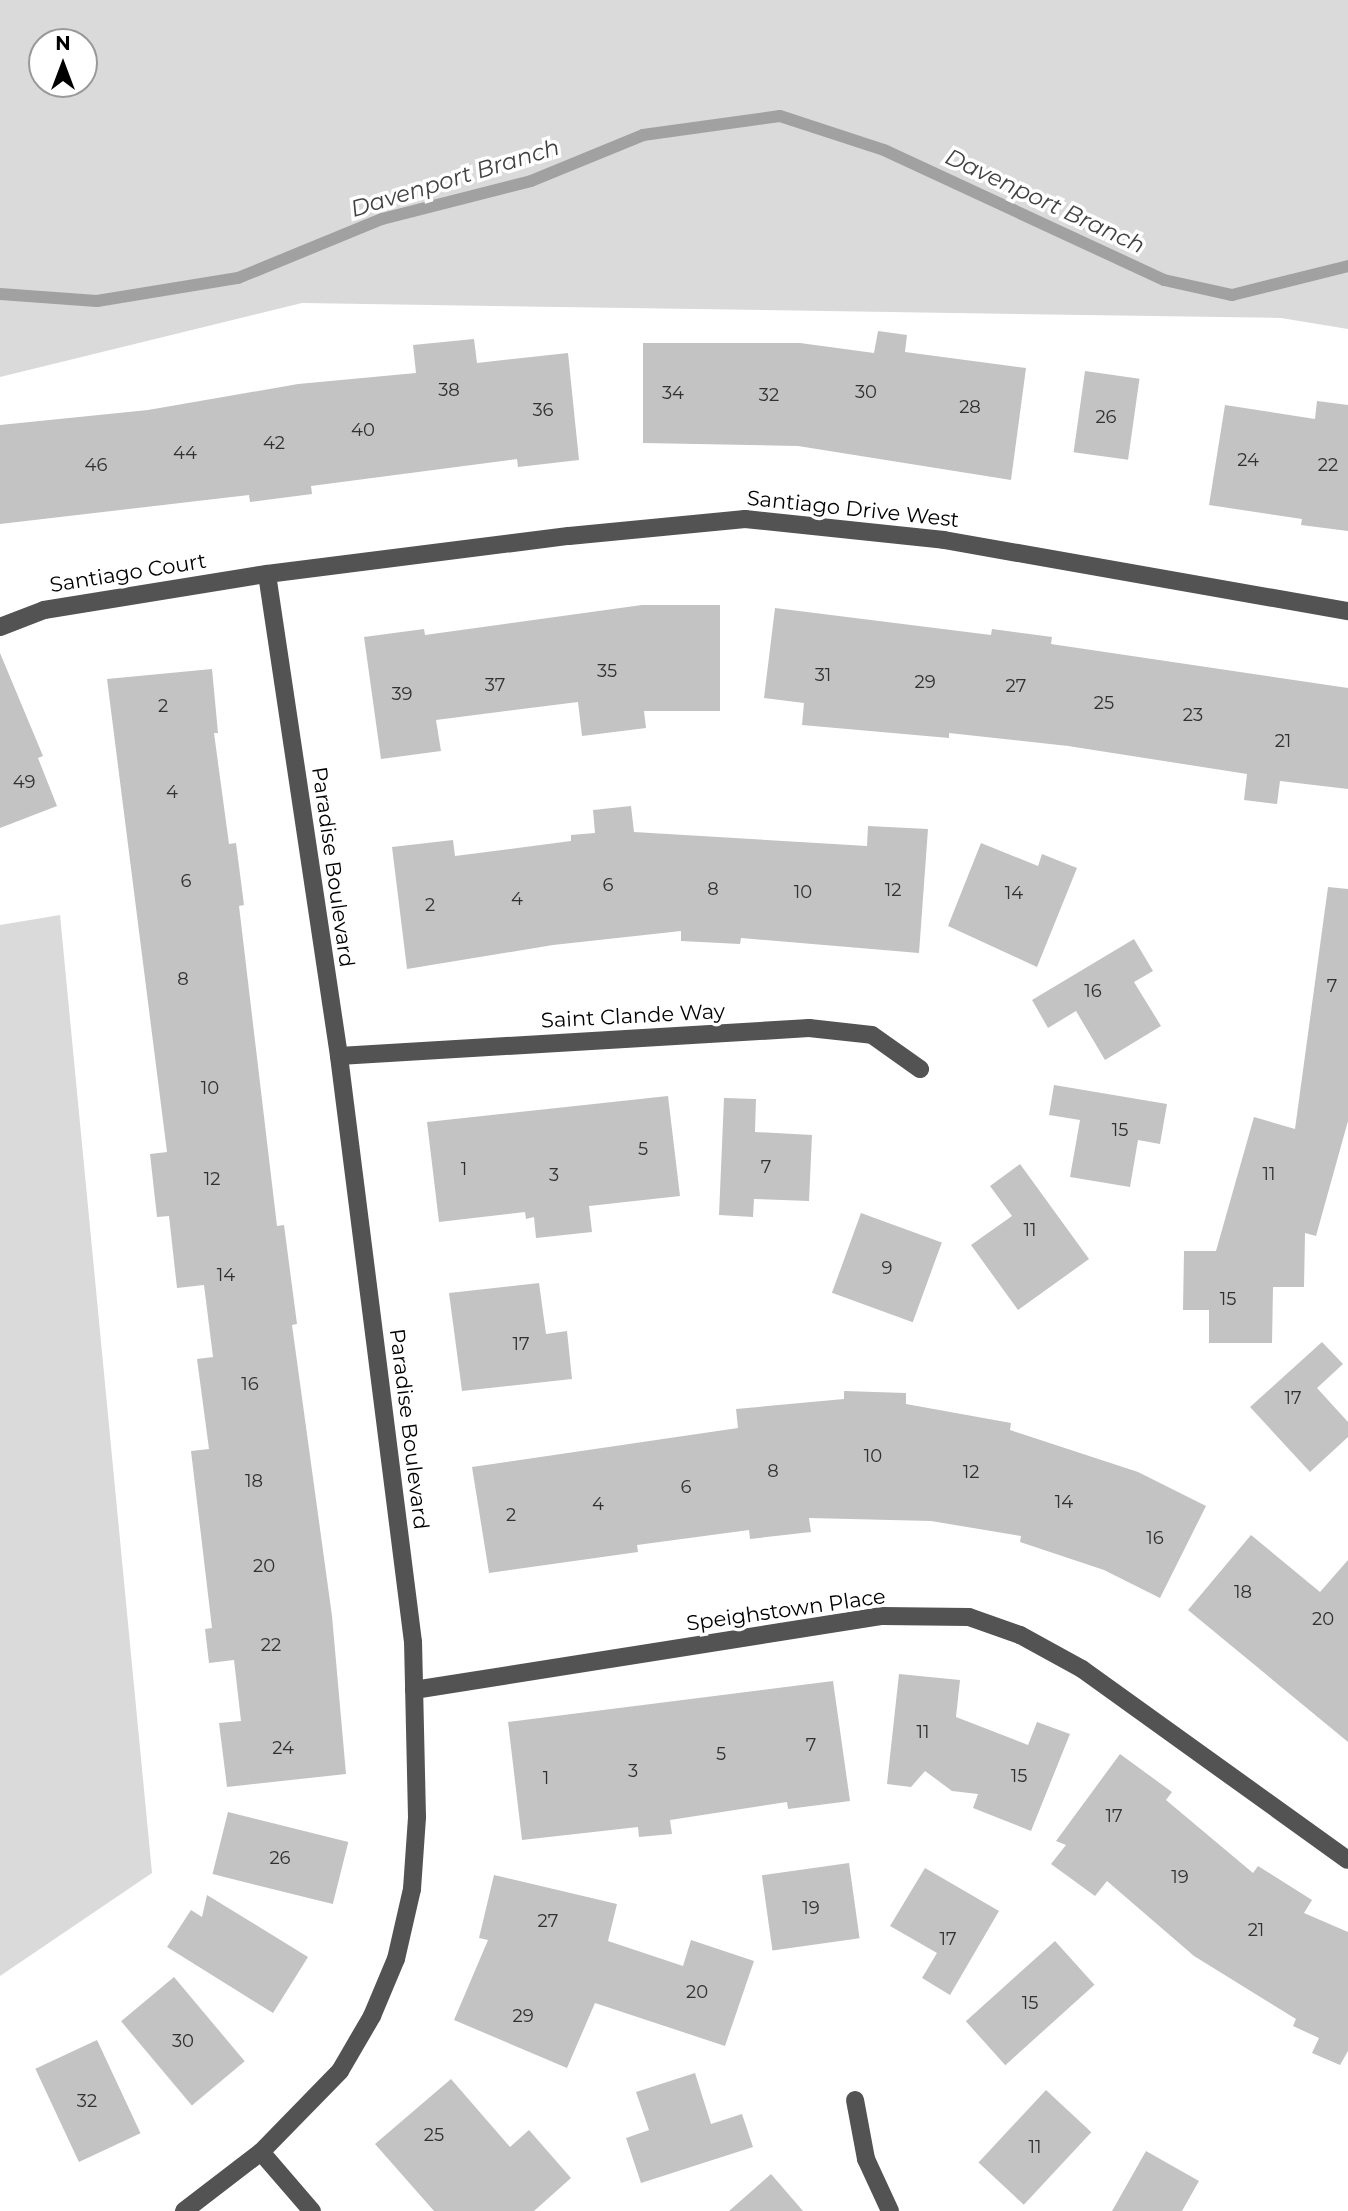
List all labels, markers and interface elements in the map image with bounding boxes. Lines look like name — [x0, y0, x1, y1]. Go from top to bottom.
north arrow — [28, 28, 98, 98]
text: N — [55, 32, 71, 55]
water label: Davenport Branch — [347, 133, 563, 223]
water label: Davenport Branch — [941, 143, 1149, 259]
house number: 38 — [438, 379, 460, 401]
house number: 30 — [855, 381, 877, 403]
house number: 34 — [662, 382, 684, 404]
house number: 32 — [759, 384, 779, 406]
house number: 28 — [959, 396, 981, 418]
house number: 36 — [532, 399, 554, 421]
house number: 26 — [1095, 406, 1117, 428]
house number: 40 — [351, 419, 375, 441]
house number: 42 — [263, 432, 285, 454]
house number: 44 — [173, 442, 197, 464]
house number: 24 — [1237, 449, 1259, 471]
house number: 46 — [85, 454, 107, 476]
house number: 22 — [1318, 454, 1338, 476]
street label: Santiago Drive West — [746, 485, 960, 533]
street label: Santiago Court — [48, 548, 208, 598]
house number: 35 — [597, 660, 617, 682]
house number: 31 — [815, 664, 831, 686]
house number: 29 — [914, 671, 936, 693]
house number: 37 — [485, 674, 505, 696]
house number: 27 — [1006, 675, 1026, 697]
house number: 39 — [391, 683, 413, 705]
house number: 25 — [1094, 692, 1114, 714]
house number: 2 — [158, 695, 168, 717]
house number: 23 — [1183, 704, 1203, 726]
house number: 21 — [1275, 730, 1291, 752]
street label: Paradise Boulevard — [306, 765, 360, 969]
house number: 49 — [13, 771, 35, 793]
house number: 4 — [166, 781, 178, 803]
house number: 6 — [181, 870, 191, 892]
house number: 6 — [603, 874, 613, 896]
house number: 8 — [707, 878, 719, 900]
house number: 12 — [885, 879, 901, 901]
house number: 10 — [794, 881, 812, 903]
house number: 14 — [1005, 882, 1023, 904]
house number: 4 — [511, 888, 523, 910]
house number: 2 — [425, 894, 435, 916]
house number: 8 — [177, 968, 189, 990]
house number: 7 — [1327, 975, 1337, 997]
house number: 16 — [1084, 980, 1102, 1002]
street label: Saint Clande Way — [540, 999, 726, 1033]
house number: 10 — [201, 1077, 219, 1099]
house number: 15 — [1112, 1119, 1128, 1141]
house number: 5 — [638, 1138, 648, 1160]
house number: 7 — [761, 1156, 771, 1178]
house number: 1 — [461, 1158, 467, 1180]
house number: 11 — [1263, 1163, 1275, 1185]
house number: 3 — [549, 1164, 559, 1186]
house number: 12 — [204, 1168, 220, 1190]
house number: 11 — [1024, 1219, 1036, 1241]
house number: 9 — [882, 1257, 892, 1279]
house number: 14 — [217, 1264, 235, 1286]
house number: 15 — [1220, 1288, 1236, 1310]
street label: Paradise Boulevard — [384, 1327, 434, 1531]
house number: 17 — [512, 1333, 530, 1355]
house number: 16 — [241, 1373, 259, 1395]
house number: 17 — [1284, 1387, 1302, 1409]
house number: 10 — [864, 1445, 882, 1467]
house number: 8 — [767, 1460, 779, 1482]
house number: 12 — [963, 1461, 979, 1483]
house number: 18 — [245, 1470, 263, 1492]
house number: 6 — [681, 1476, 691, 1498]
house number: 14 — [1055, 1491, 1073, 1513]
house number: 4 — [592, 1493, 604, 1515]
house number: 2 — [506, 1504, 516, 1526]
house number: 16 — [1146, 1527, 1164, 1549]
house number: 20 — [253, 1555, 275, 1577]
house number: 18 — [1234, 1581, 1252, 1603]
street label: Speighstown Place — [685, 1584, 887, 1636]
house number: 20 — [1312, 1608, 1334, 1630]
house number: 22 — [261, 1634, 281, 1656]
house number: 11 — [917, 1721, 929, 1743]
house number: 7 — [806, 1734, 816, 1756]
house number: 24 — [272, 1737, 294, 1759]
house number: 5 — [716, 1743, 726, 1765]
house number: 3 — [628, 1760, 638, 1782]
house number: 15 — [1011, 1765, 1027, 1787]
house number: 1 — [543, 1767, 549, 1789]
house number: 17 — [1105, 1805, 1123, 1827]
house number: 26 — [269, 1847, 291, 1869]
house number: 19 — [1171, 1866, 1189, 1888]
house number: 19 — [802, 1897, 820, 1919]
house number: 27 — [538, 1910, 558, 1932]
house number: 21 — [1248, 1919, 1264, 1941]
house number: 17 — [939, 1928, 957, 1950]
house number: 20 — [686, 1981, 708, 2003]
house number: 15 — [1022, 1992, 1038, 2014]
house number: 29 — [512, 2005, 534, 2027]
house number: 30 — [172, 2030, 194, 2052]
house number: 32 — [77, 2090, 97, 2112]
house number: 25 — [424, 2124, 444, 2146]
house number: 11 — [1029, 2136, 1041, 2158]

